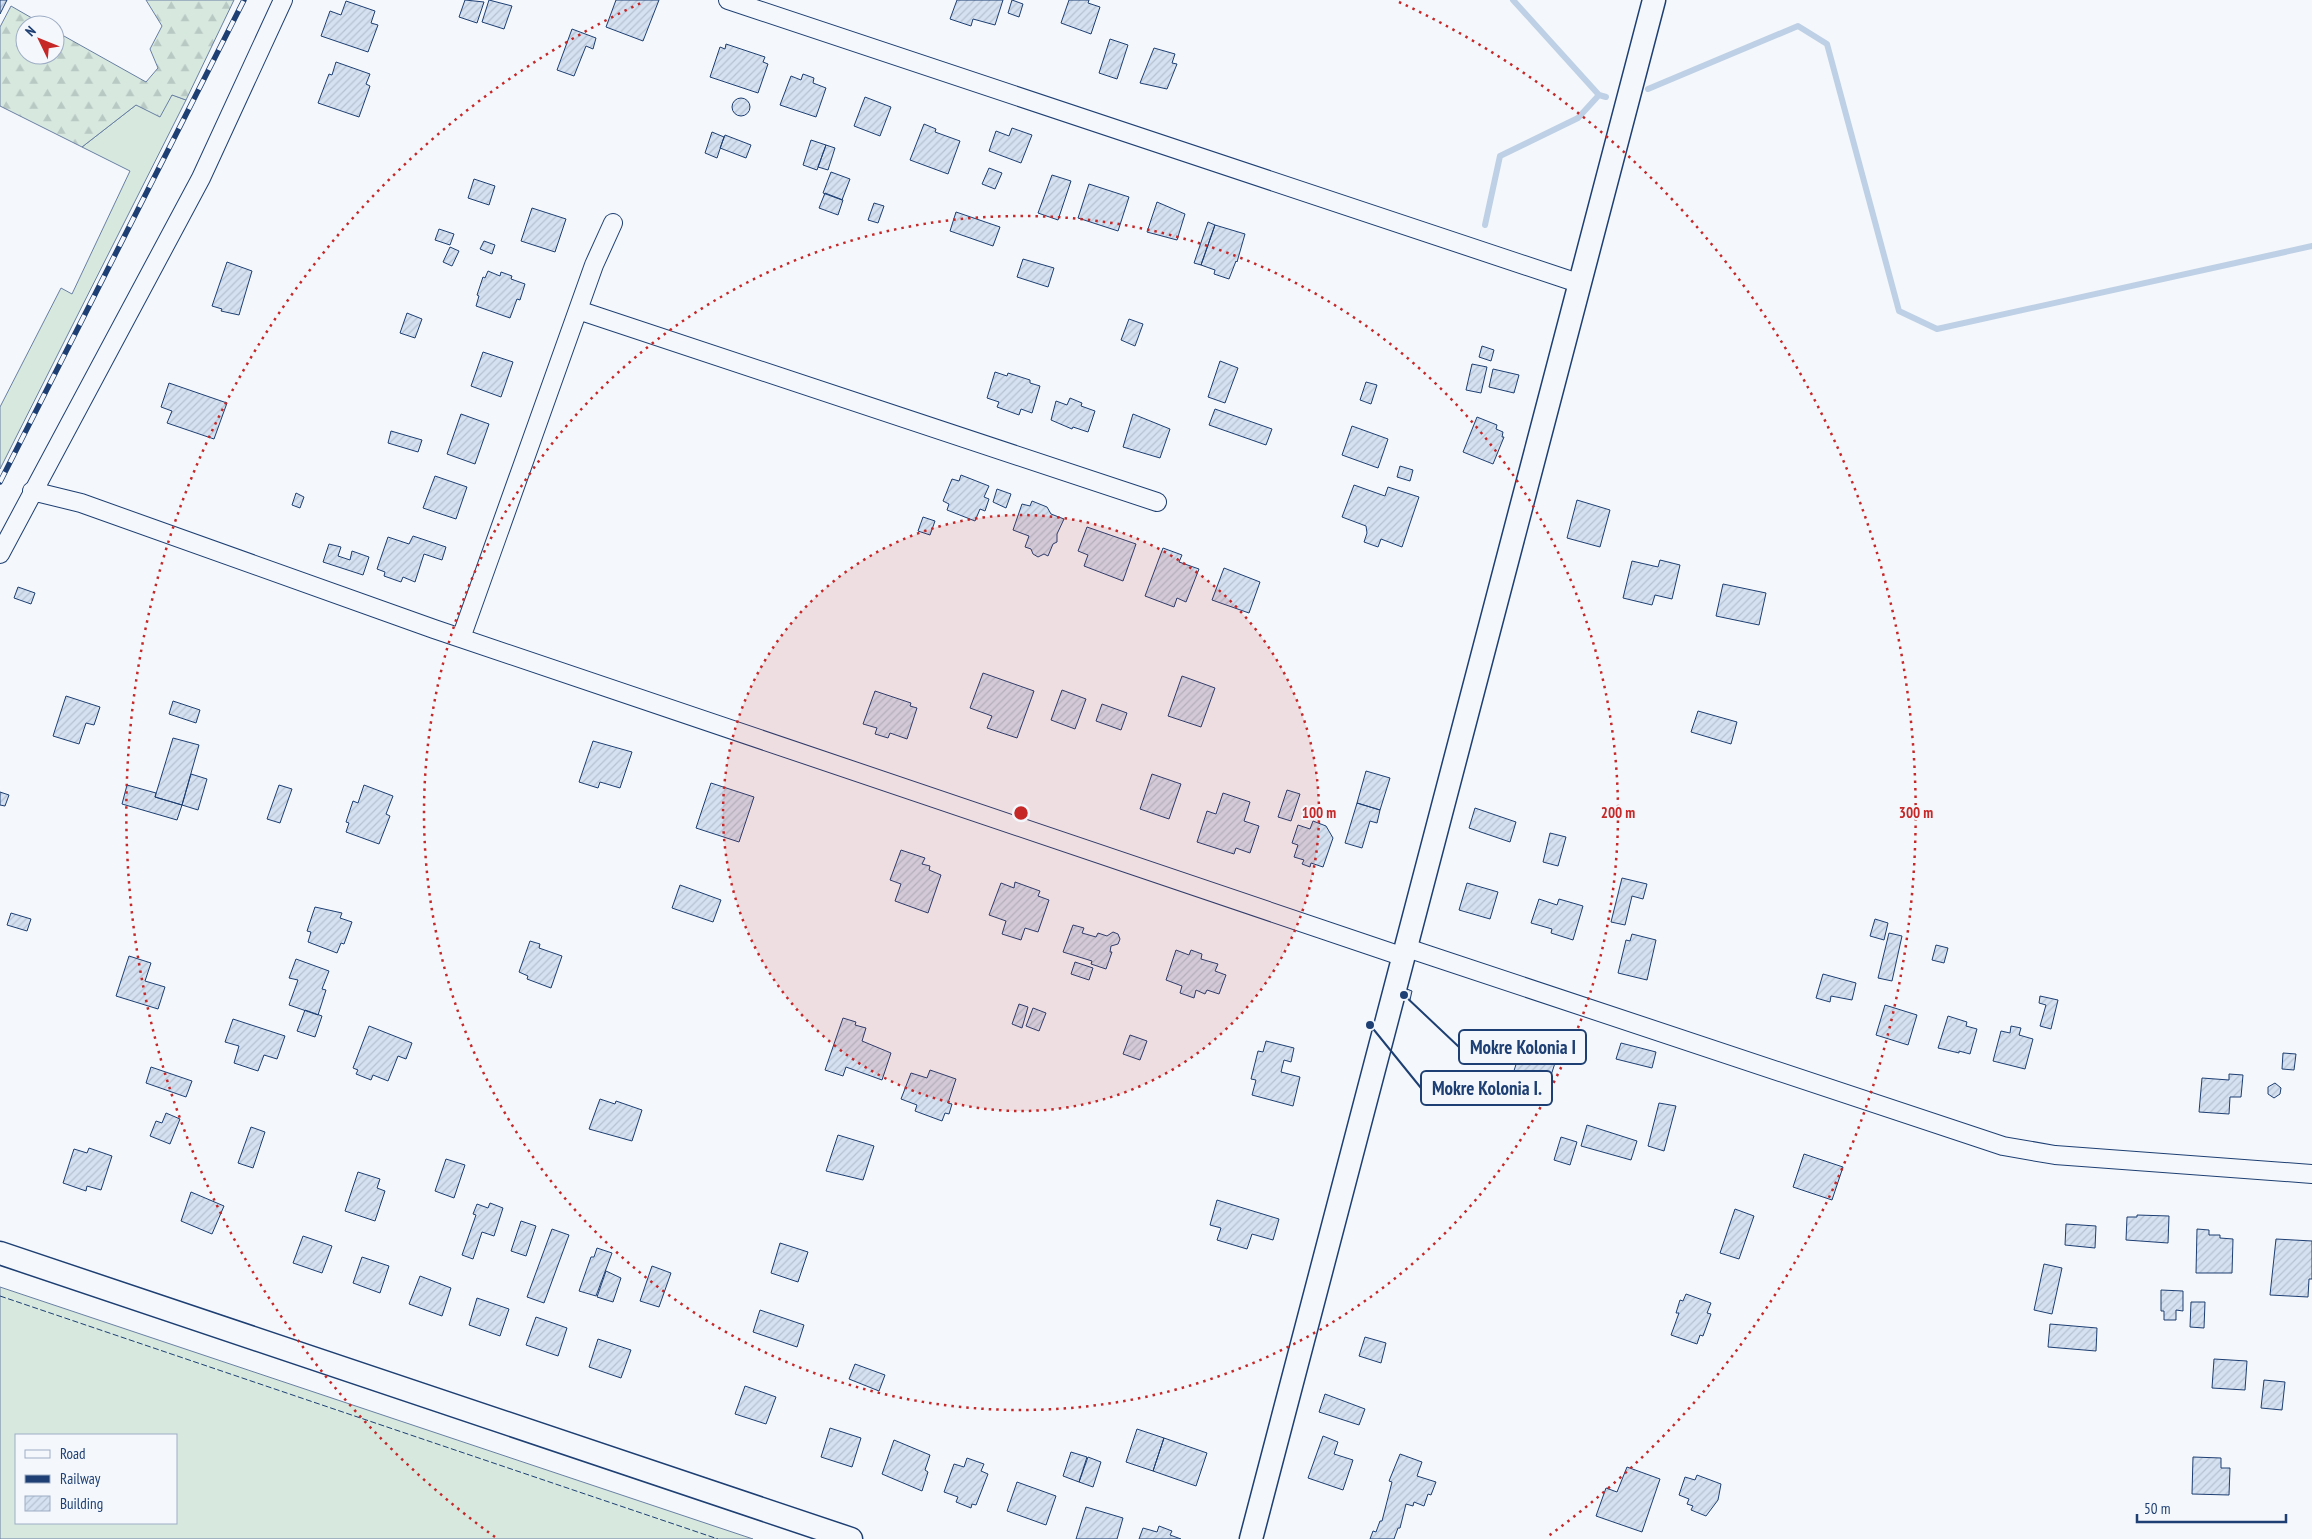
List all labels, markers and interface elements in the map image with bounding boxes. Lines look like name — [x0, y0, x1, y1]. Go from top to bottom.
north arrow — [15, 15, 65, 65]
text: N — [21, 22, 40, 40]
text: 100 m — [1302, 803, 1336, 822]
text: 200 m — [1601, 803, 1635, 822]
text: 300 m — [1899, 803, 1933, 822]
centre of rings — [1012, 804, 1030, 822]
callout: Mokre Kolonia I — [1459, 1030, 1586, 1064]
text: Mokre Kolonia I — [1470, 1035, 1576, 1059]
callout: Mokre Kolonia I. — [1421, 1071, 1552, 1105]
text: Mokre Kolonia I. — [1432, 1076, 1542, 1100]
legend — [15, 1434, 178, 1524]
text: Road — [60, 1444, 86, 1463]
text: Railway — [60, 1469, 101, 1488]
scale bar — [2137, 1492, 2286, 1524]
text: Building — [60, 1494, 103, 1513]
text: 50 m — [2144, 1499, 2170, 1518]

